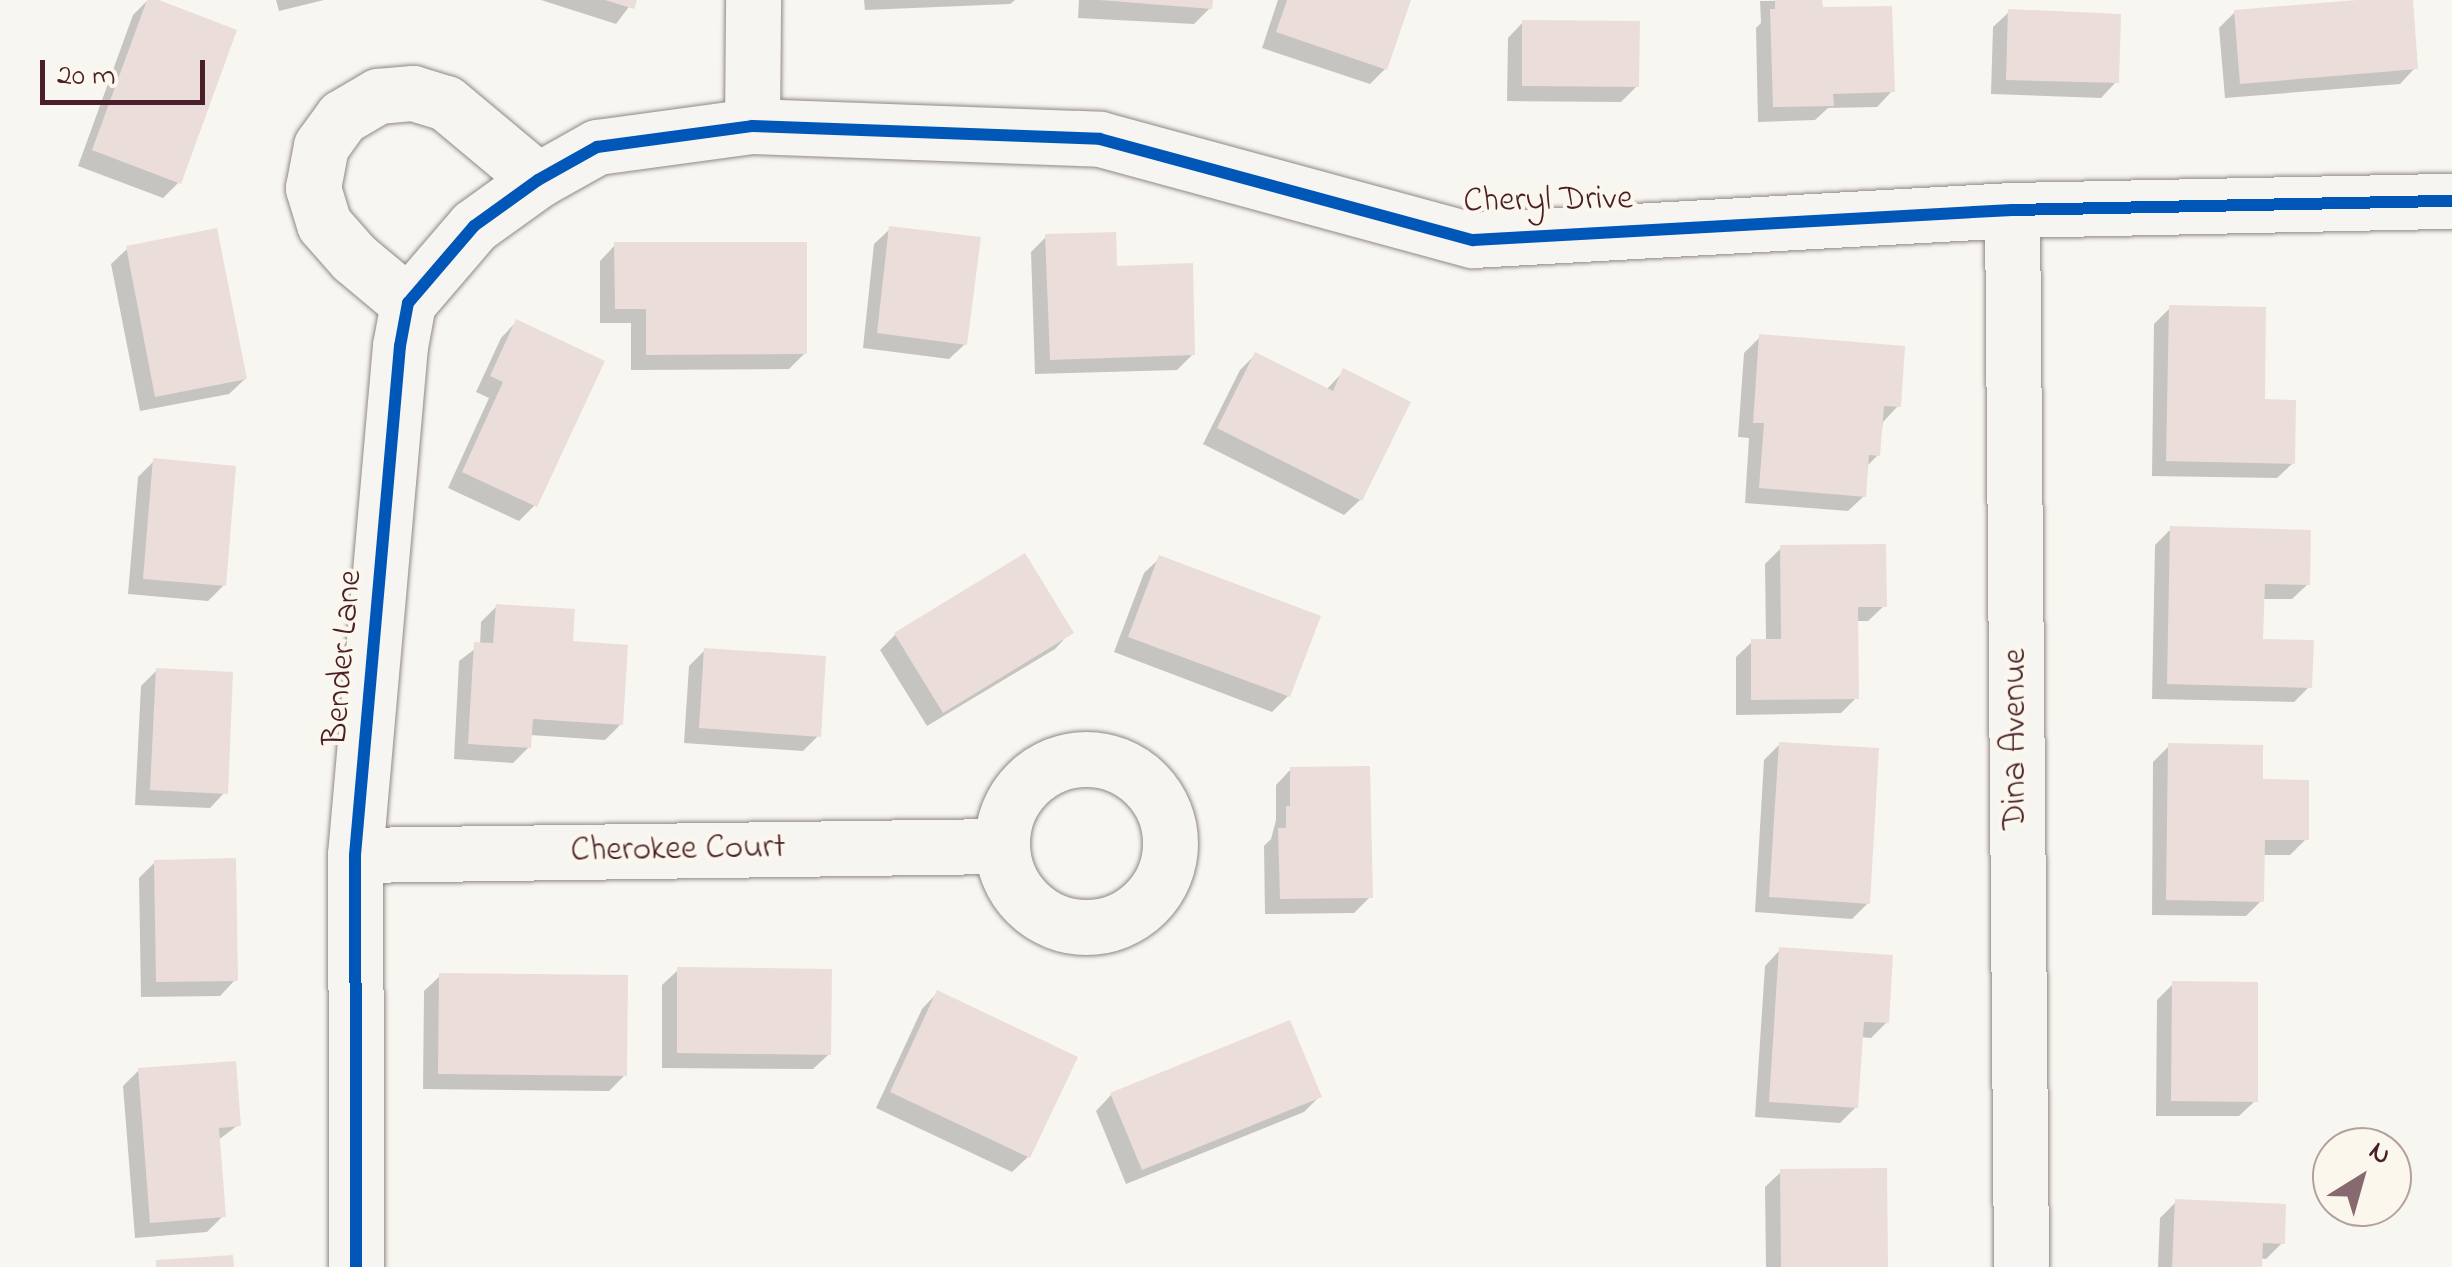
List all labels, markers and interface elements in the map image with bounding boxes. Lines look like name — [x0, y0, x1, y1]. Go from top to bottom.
scale bar — [45, 40, 210, 102]
text: 20 m — [57, 55, 116, 99]
street label: Cheryl Drive — [1463, 179, 1633, 223]
street label: Bender Lane — [315, 568, 373, 748]
street label: Dina Avenue — [1995, 648, 2037, 830]
street label: Cherokee Court — [570, 827, 786, 873]
north arrow — [2312, 1127, 2412, 1227]
text: N — [2359, 1132, 2399, 1176]

